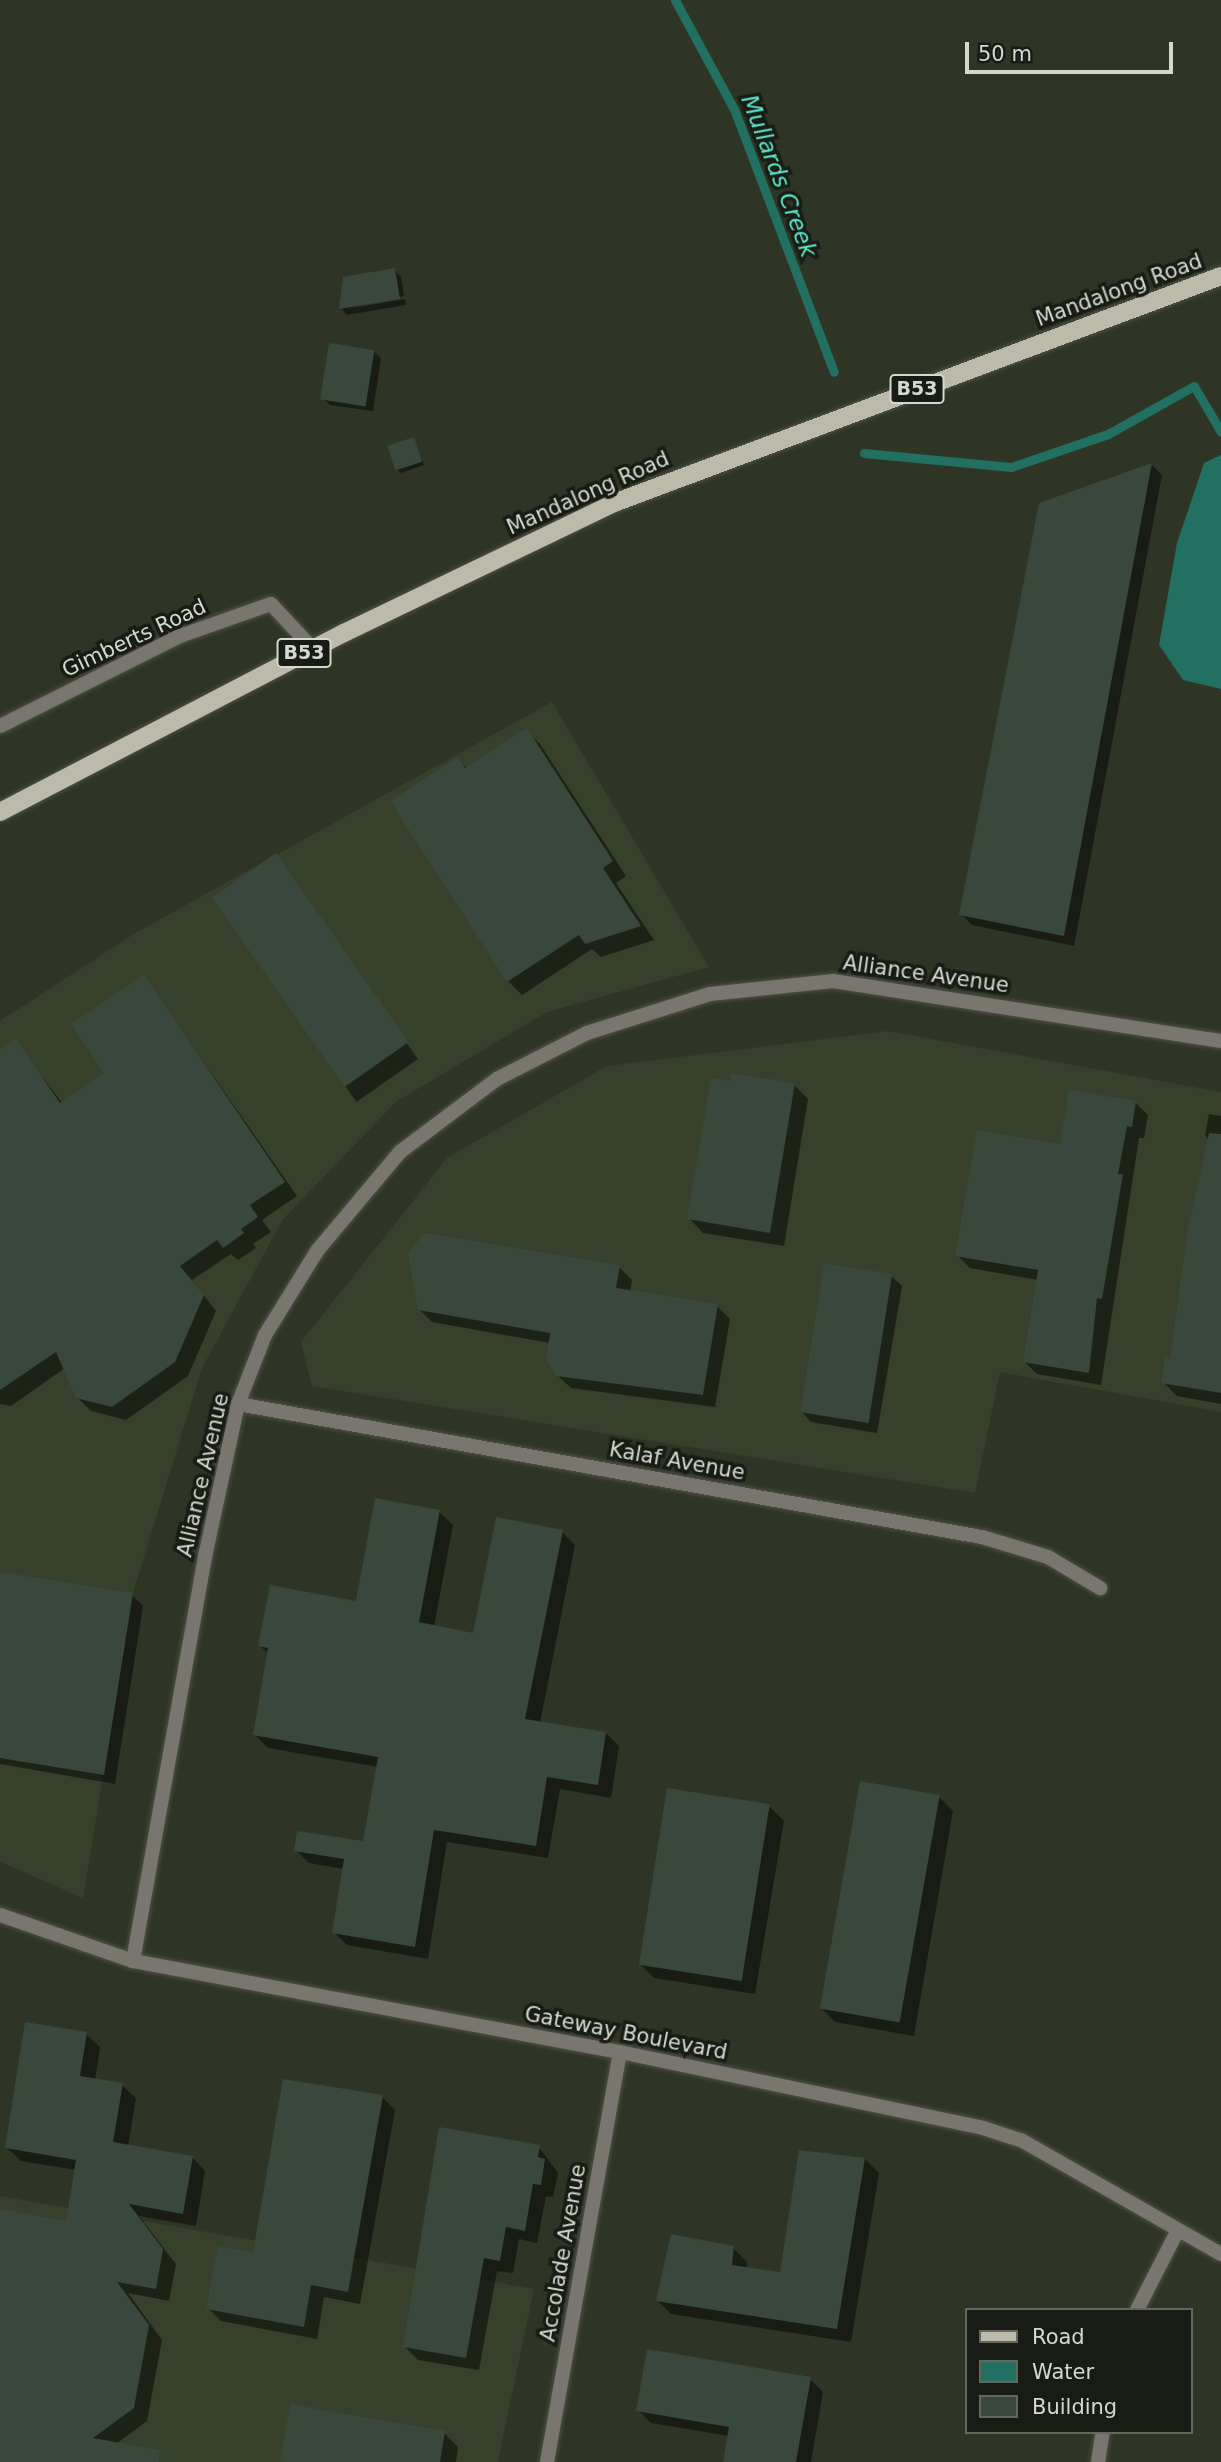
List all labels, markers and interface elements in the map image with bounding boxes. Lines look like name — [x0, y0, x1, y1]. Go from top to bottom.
scale bar — [969, 28, 1177, 72]
text: 50 m — [978, 42, 1032, 66]
water label: Mullards Creek — [735, 91, 823, 261]
street label: Mandalong Road — [1032, 248, 1206, 332]
road number: B53 — [889, 374, 945, 404]
street label: Mandalong Road — [503, 446, 673, 540]
street label: Gimberts Road — [58, 594, 210, 682]
road number: B53 — [276, 638, 332, 668]
street label: Alliance Avenue — [841, 950, 1011, 998]
street label: Alliance Avenue — [172, 1391, 234, 1559]
street label: Kalaf Avenue — [607, 1437, 747, 1485]
street label: Gateway Boulevard — [523, 2001, 729, 2065]
street label: Accolade Avenue — [535, 2162, 591, 2344]
legend — [965, 2308, 1193, 2434]
text: Road — [1032, 2325, 1085, 2349]
text: Water — [1032, 2360, 1094, 2384]
text: Building — [1032, 2395, 1117, 2419]

